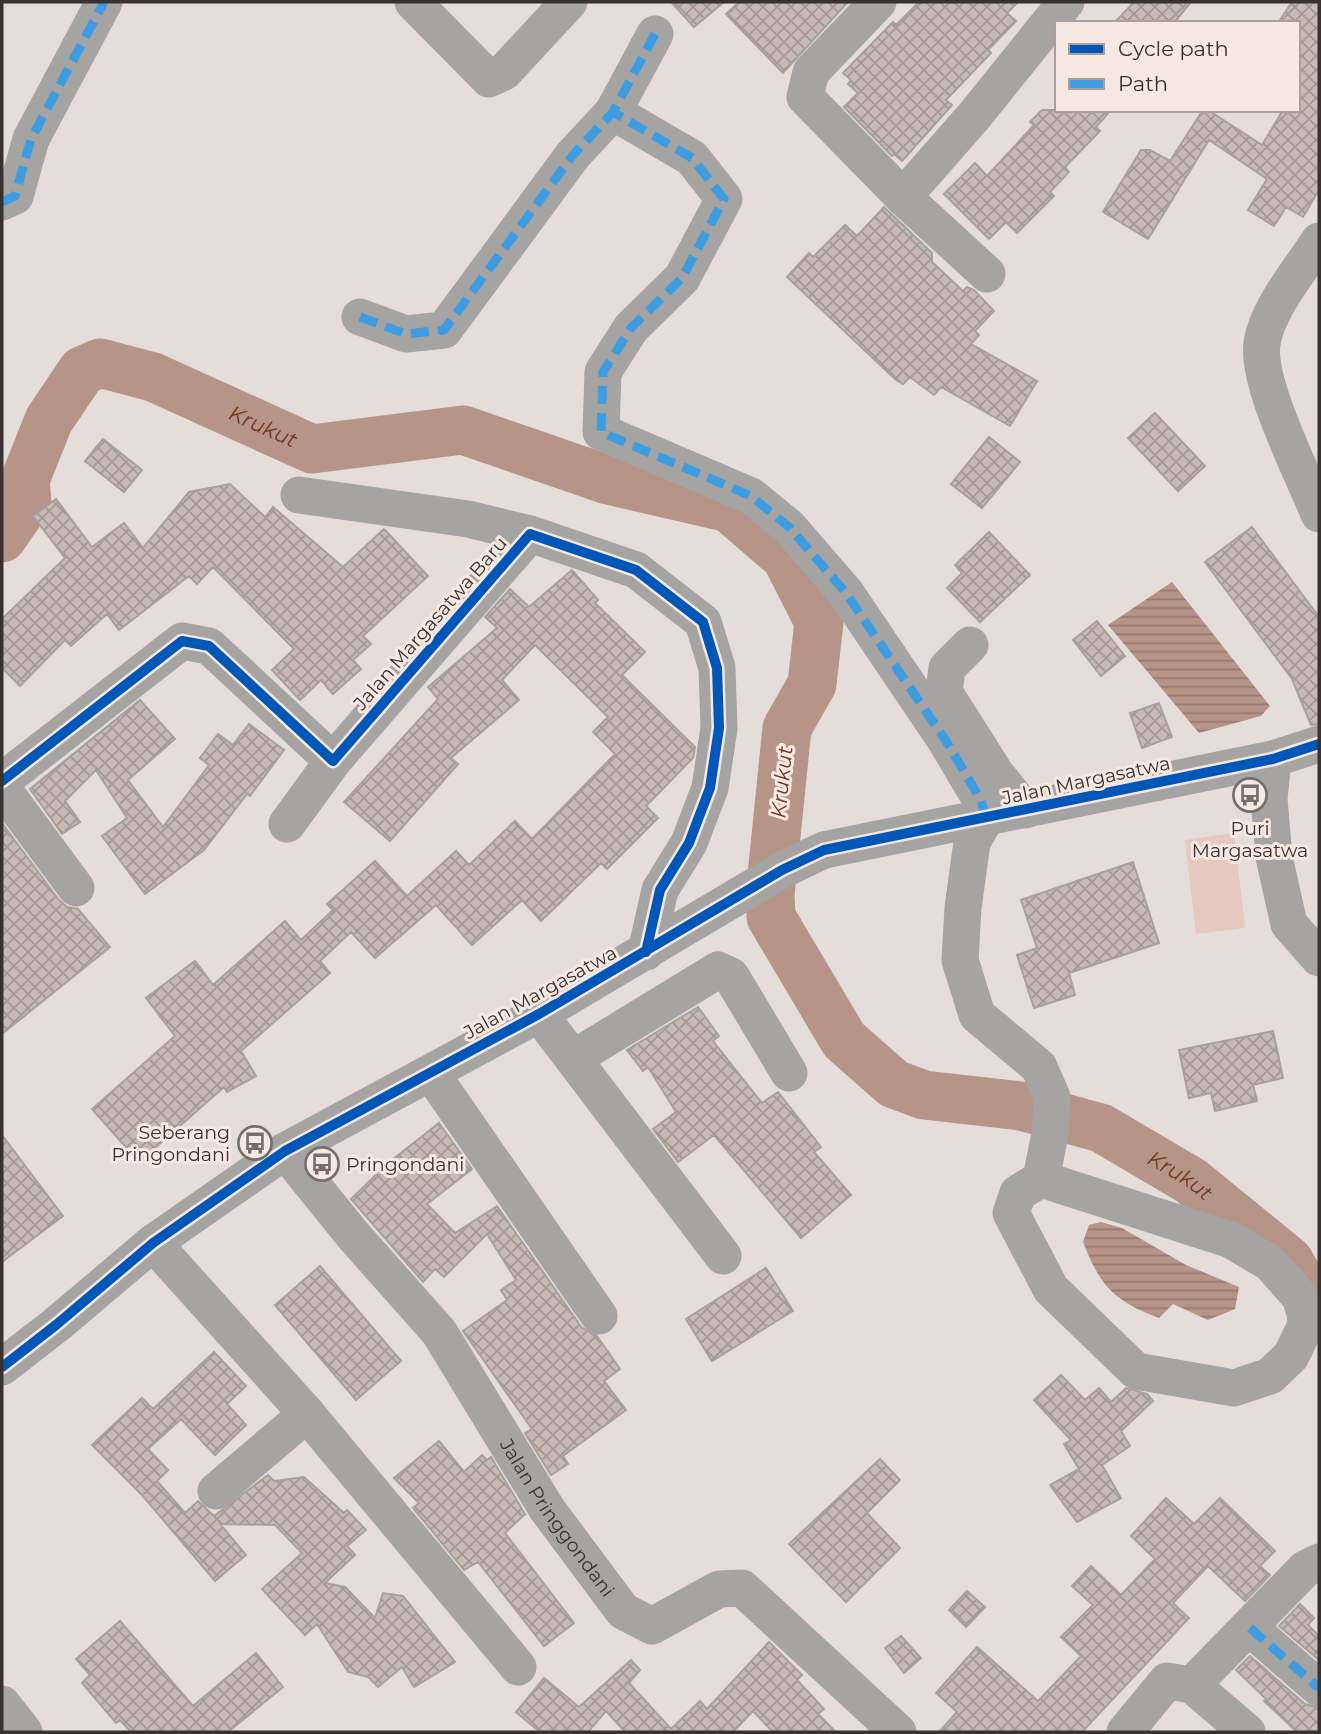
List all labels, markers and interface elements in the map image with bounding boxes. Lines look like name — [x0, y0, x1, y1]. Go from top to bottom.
legend — [1055, 21, 1300, 112]
text: Cycle path — [1118, 36, 1229, 61]
text: Path — [1118, 71, 1168, 96]
water label: Krukut — [225, 400, 302, 453]
street label: Jalan Margasatwa Baru — [348, 532, 512, 716]
water label: Krukut — [765, 744, 798, 819]
street label: Jalan Margasatwa — [999, 751, 1172, 810]
bus stop icon: Puri Margasatwa — [1231, 776, 1269, 814]
place label: Puri Margasatwa — [1192, 817, 1308, 862]
street label: Jalan Margasatwa — [459, 941, 621, 1045]
place label: Seberang Pringondani — [112, 1121, 230, 1166]
bus stop icon: Seberang Pringondani — [236, 1124, 274, 1162]
bus stop icon: Pringondani — [303, 1145, 341, 1183]
water label: Krukut — [1143, 1145, 1218, 1206]
place label: Pringondani — [346, 1153, 464, 1176]
street label: Jalan Pringgondani — [494, 1434, 619, 1601]

